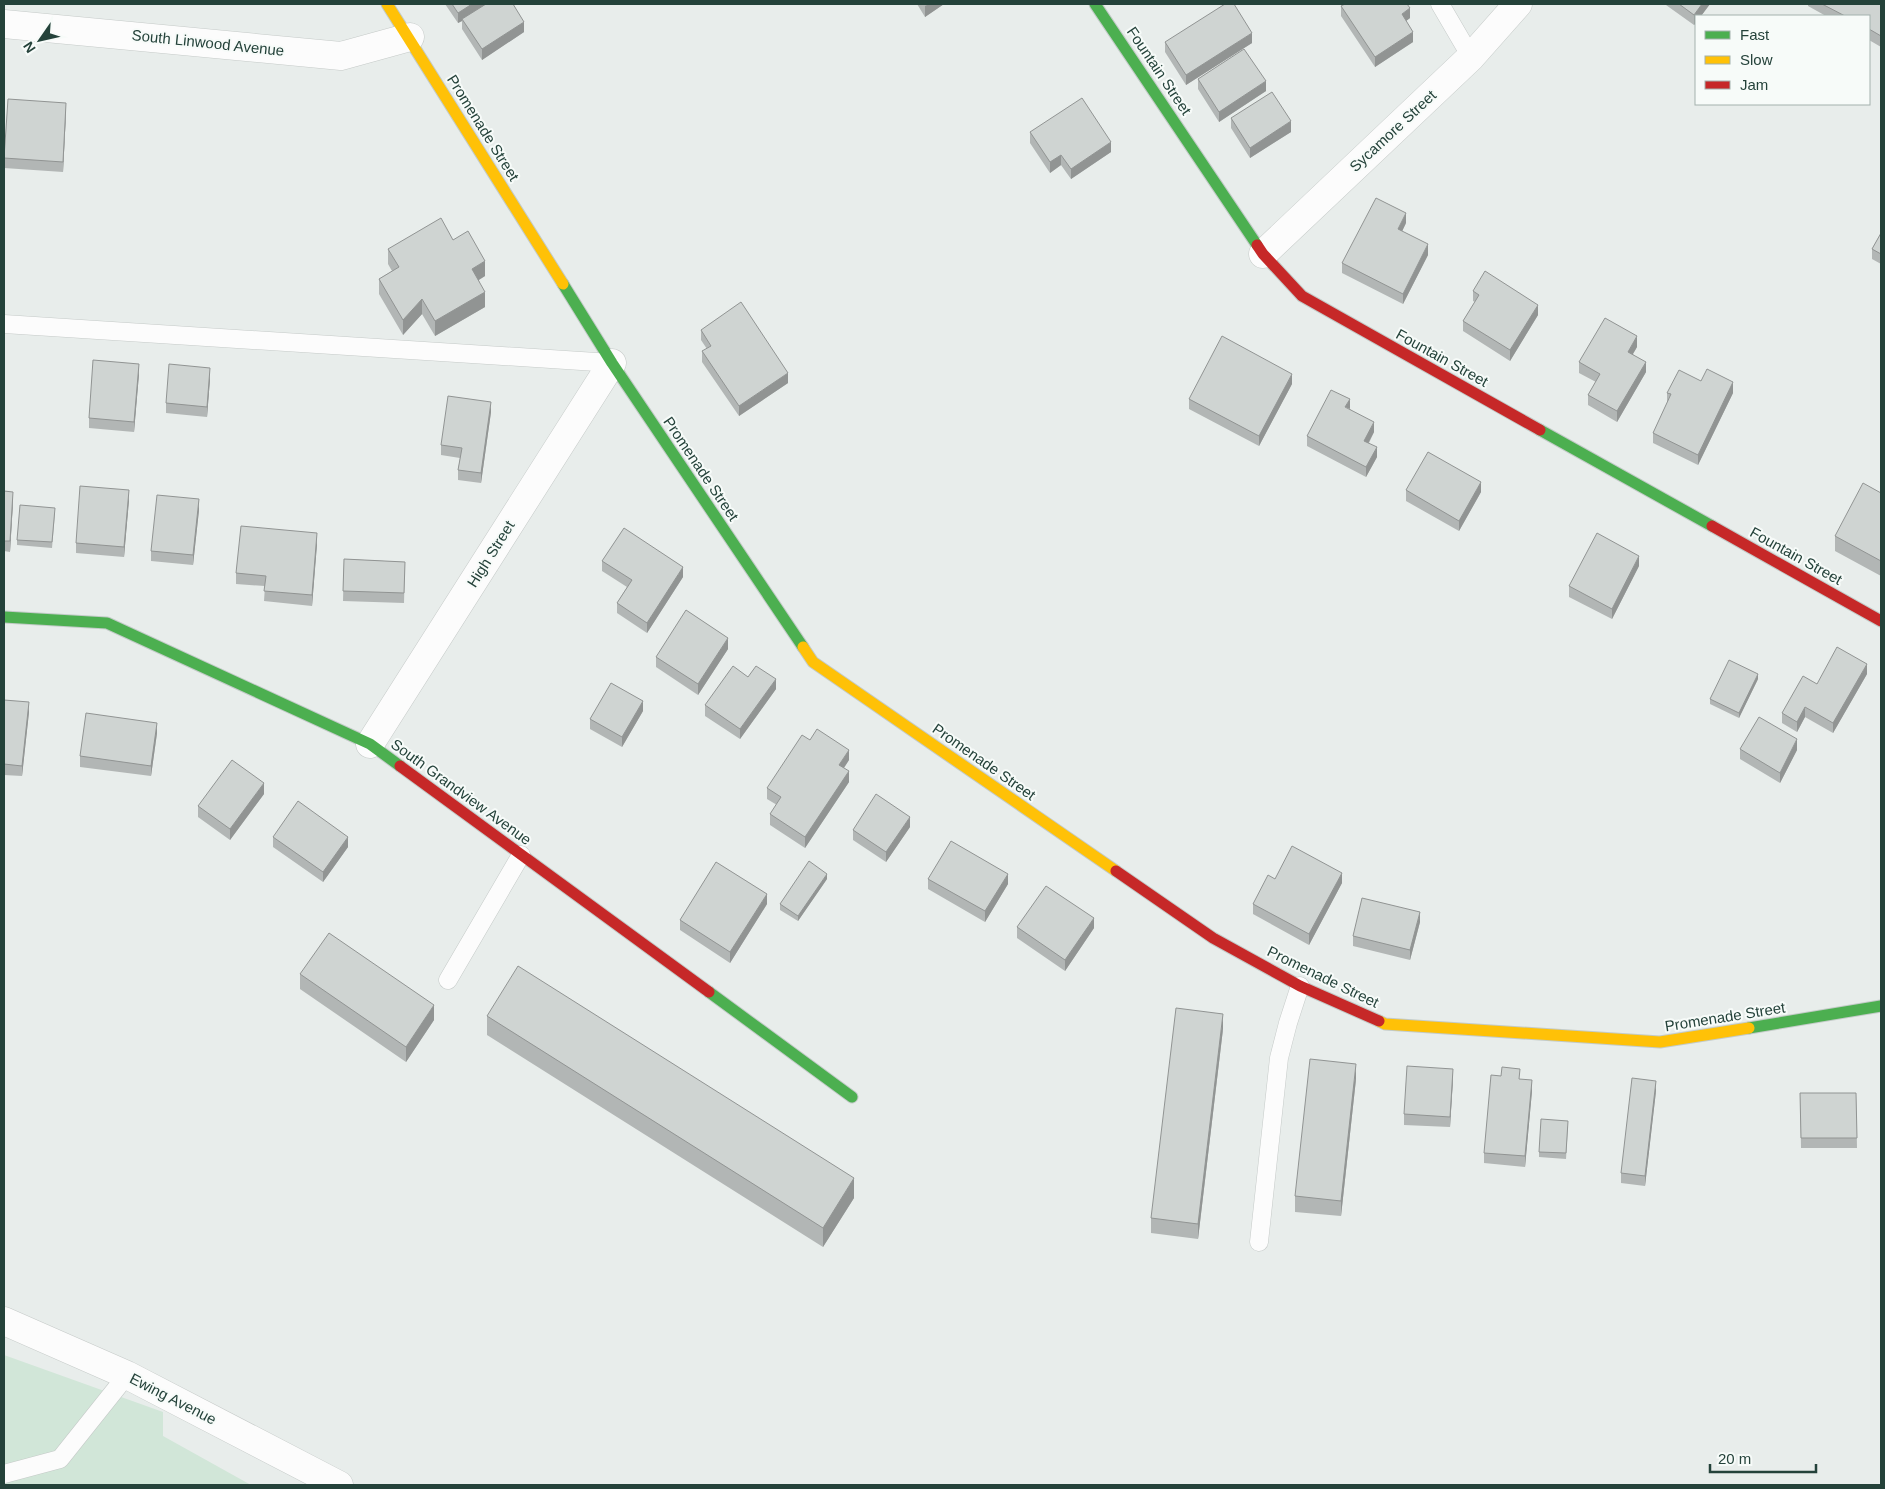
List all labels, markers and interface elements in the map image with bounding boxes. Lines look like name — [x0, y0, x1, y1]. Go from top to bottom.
north arrow — [15, 15, 65, 65]
legend — [1695, 15, 1870, 105]
street label: Fountain Street — [1124, 23, 1196, 119]
street label: South Linwood Avenue — [131, 26, 285, 59]
text: Fast — [1740, 26, 1770, 43]
text: N — [20, 39, 39, 56]
text: Slow — [1740, 51, 1773, 68]
street label: Promenade Street — [444, 72, 523, 185]
text: Jam — [1740, 76, 1768, 93]
street label: Sycamore Street — [1346, 86, 1440, 175]
street label: Fountain Street — [1393, 325, 1492, 390]
street label: Promenade Street — [660, 413, 743, 525]
street label: High Street — [463, 517, 518, 590]
street label: Fountain Street — [1747, 523, 1846, 588]
street label: Promenade Street — [930, 720, 1040, 804]
street label: South Grandview Avenue — [388, 735, 535, 848]
street label: Promenade Street — [1265, 942, 1382, 1011]
street label: Promenade Street — [1663, 998, 1787, 1034]
street label: Ewing Avenue — [127, 1369, 219, 1428]
scale bar — [1710, 1442, 1816, 1474]
text: 20 m — [1718, 1450, 1751, 1467]

